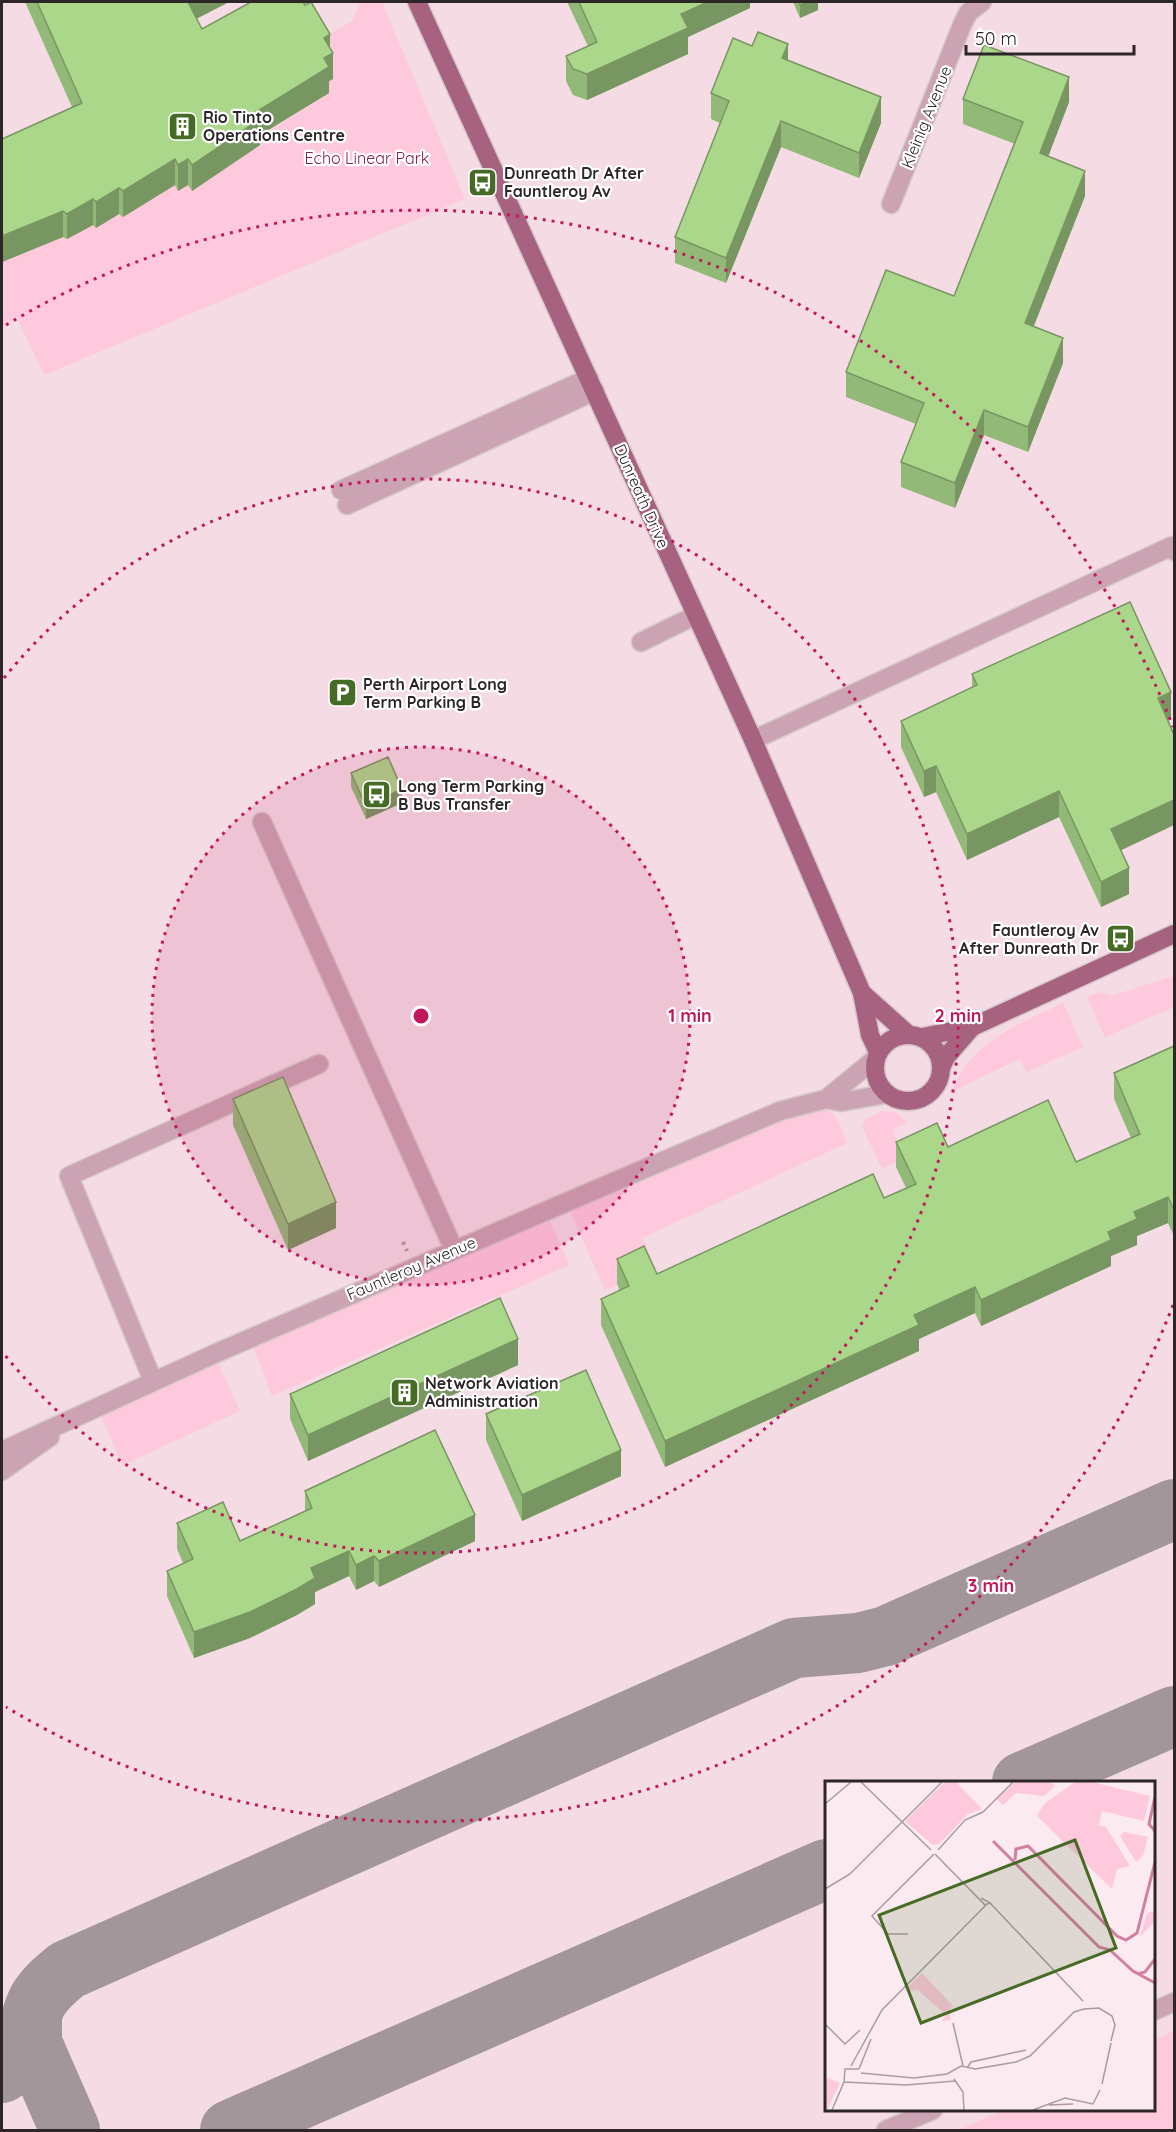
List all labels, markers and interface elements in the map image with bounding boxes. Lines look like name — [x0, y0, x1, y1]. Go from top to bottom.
scale bar — [966, 18, 1134, 56]
text: 50 m — [975, 27, 1017, 50]
street label: Kleinig Avenue — [896, 63, 956, 171]
place label: Rio Tinto Operations Centre — [203, 107, 345, 145]
building icon: Rio Tinto Operations Centre — [166, 110, 198, 142]
park label: Echo Linear Park — [305, 148, 429, 168]
place label: Dunreath Dr After Fauntleroy Av — [504, 163, 644, 201]
bus stop icon: Dunreath Dr After Fauntleroy Av — [467, 166, 499, 198]
street label: Dunreath Drive — [610, 441, 674, 551]
place label: Perth Airport Long Term Parking B — [363, 674, 507, 712]
parking icon: Perth Airport Long Term Parking B — [326, 677, 358, 709]
place label: Long Term Parking B Bus Transfer — [398, 776, 544, 814]
bus stop icon: Long Term Parking B Bus Transfer — [361, 779, 393, 811]
place label: Fauntleroy Av After Dunreath Dr — [959, 920, 1099, 958]
bus stop icon: Fauntleroy Av After Dunreath Dr — [1104, 923, 1136, 955]
text: 1 min — [668, 1004, 712, 1027]
text: 2 min — [935, 1004, 981, 1027]
centre of rings — [411, 1006, 431, 1026]
street label: Fauntleroy Avenue — [343, 1232, 479, 1304]
place label: Network Aviation Administration — [425, 1373, 559, 1411]
building icon: Network Aviation Administration — [388, 1376, 420, 1408]
text: 3 min — [968, 1574, 1014, 1597]
inset map — [825, 1781, 1155, 2111]

